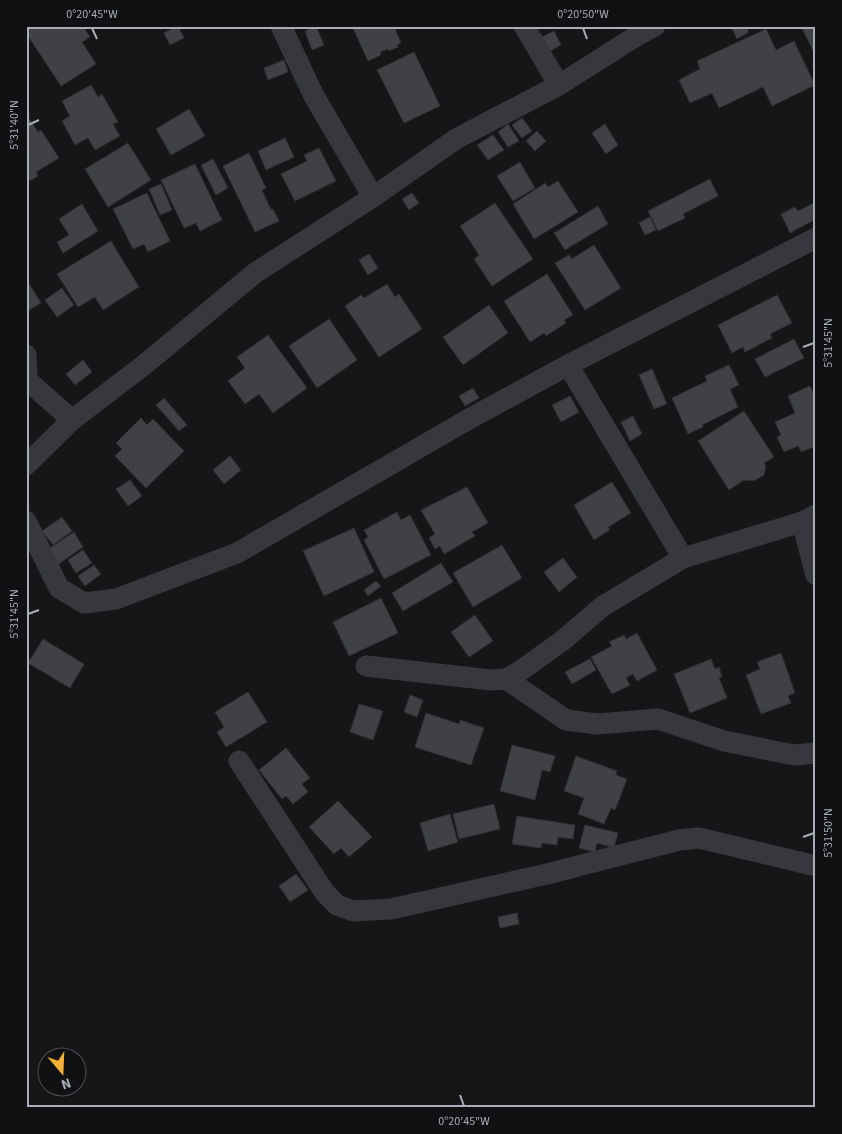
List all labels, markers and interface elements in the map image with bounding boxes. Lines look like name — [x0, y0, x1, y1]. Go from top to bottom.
text: 0°20'45"W — [66, 6, 118, 23]
text: 0°20'50"W — [557, 6, 609, 23]
text: 5°31'40"N — [6, 100, 23, 150]
text: 5°31'45"N — [820, 318, 837, 368]
text: 5°31'45"N — [6, 589, 23, 639]
text: 5°31'50"N — [820, 808, 837, 858]
north arrow — [38, 1046, 88, 1096]
text: N — [58, 1072, 74, 1094]
text: 0°20'45"W — [438, 1113, 490, 1130]

